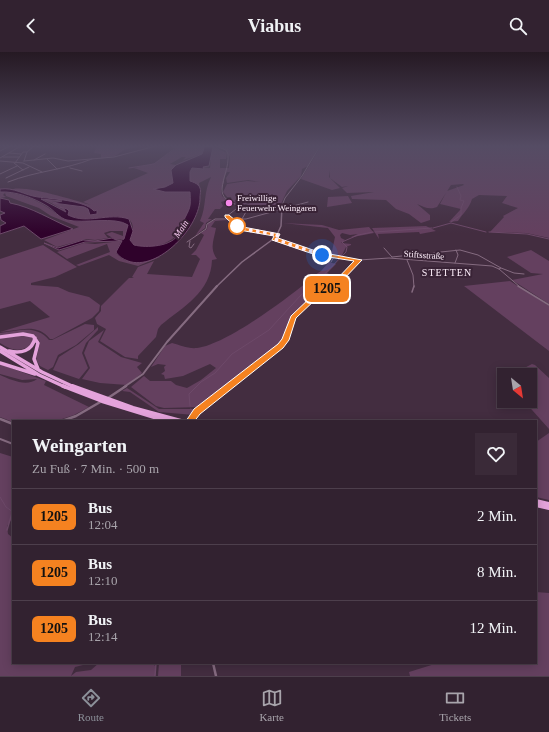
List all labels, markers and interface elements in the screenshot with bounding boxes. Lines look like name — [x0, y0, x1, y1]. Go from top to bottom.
icon: back — [20, 15, 42, 37]
icon: search — [507, 15, 529, 37]
text: Viabus — [248, 16, 301, 36]
place label: Freiwillige Feuerwehr Weingaren — [237, 193, 317, 213]
marker: Freiwillige Feuerwehr Weingaren — [224, 198, 234, 208]
unlabelled marker — [228, 217, 246, 235]
water label: Main — [171, 218, 191, 241]
your location — [312, 245, 332, 265]
street label: Stiftsstraße — [403, 249, 445, 261]
district label: STETTEN — [422, 267, 472, 278]
line badge: 1205 — [299, 276, 355, 302]
text: 1205 — [313, 281, 341, 296]
north arrow — [497, 368, 537, 408]
map controls — [497, 368, 537, 408]
button: heart — [475, 433, 517, 475]
text: Weingarten — [32, 435, 127, 456]
text: Zu Fuß · 7 Min. · 500 m — [32, 461, 159, 476]
text: Bus — [88, 500, 112, 516]
text: 2 Min. — [477, 508, 517, 524]
text: 1205 — [40, 509, 68, 524]
text: 12:04 — [88, 517, 118, 532]
text: Bus — [88, 556, 112, 572]
text: 8 Min. — [477, 564, 517, 580]
text: 1205 — [40, 565, 68, 580]
text: 12:10 — [88, 573, 118, 588]
text: Bus — [88, 612, 112, 628]
text: 12 Min. — [469, 620, 517, 636]
text: 1205 — [40, 621, 68, 636]
text: 12:14 — [88, 629, 118, 644]
tab: Route — [78, 687, 104, 723]
tab: Karte — [259, 687, 284, 723]
tab: Tickets — [439, 687, 471, 723]

